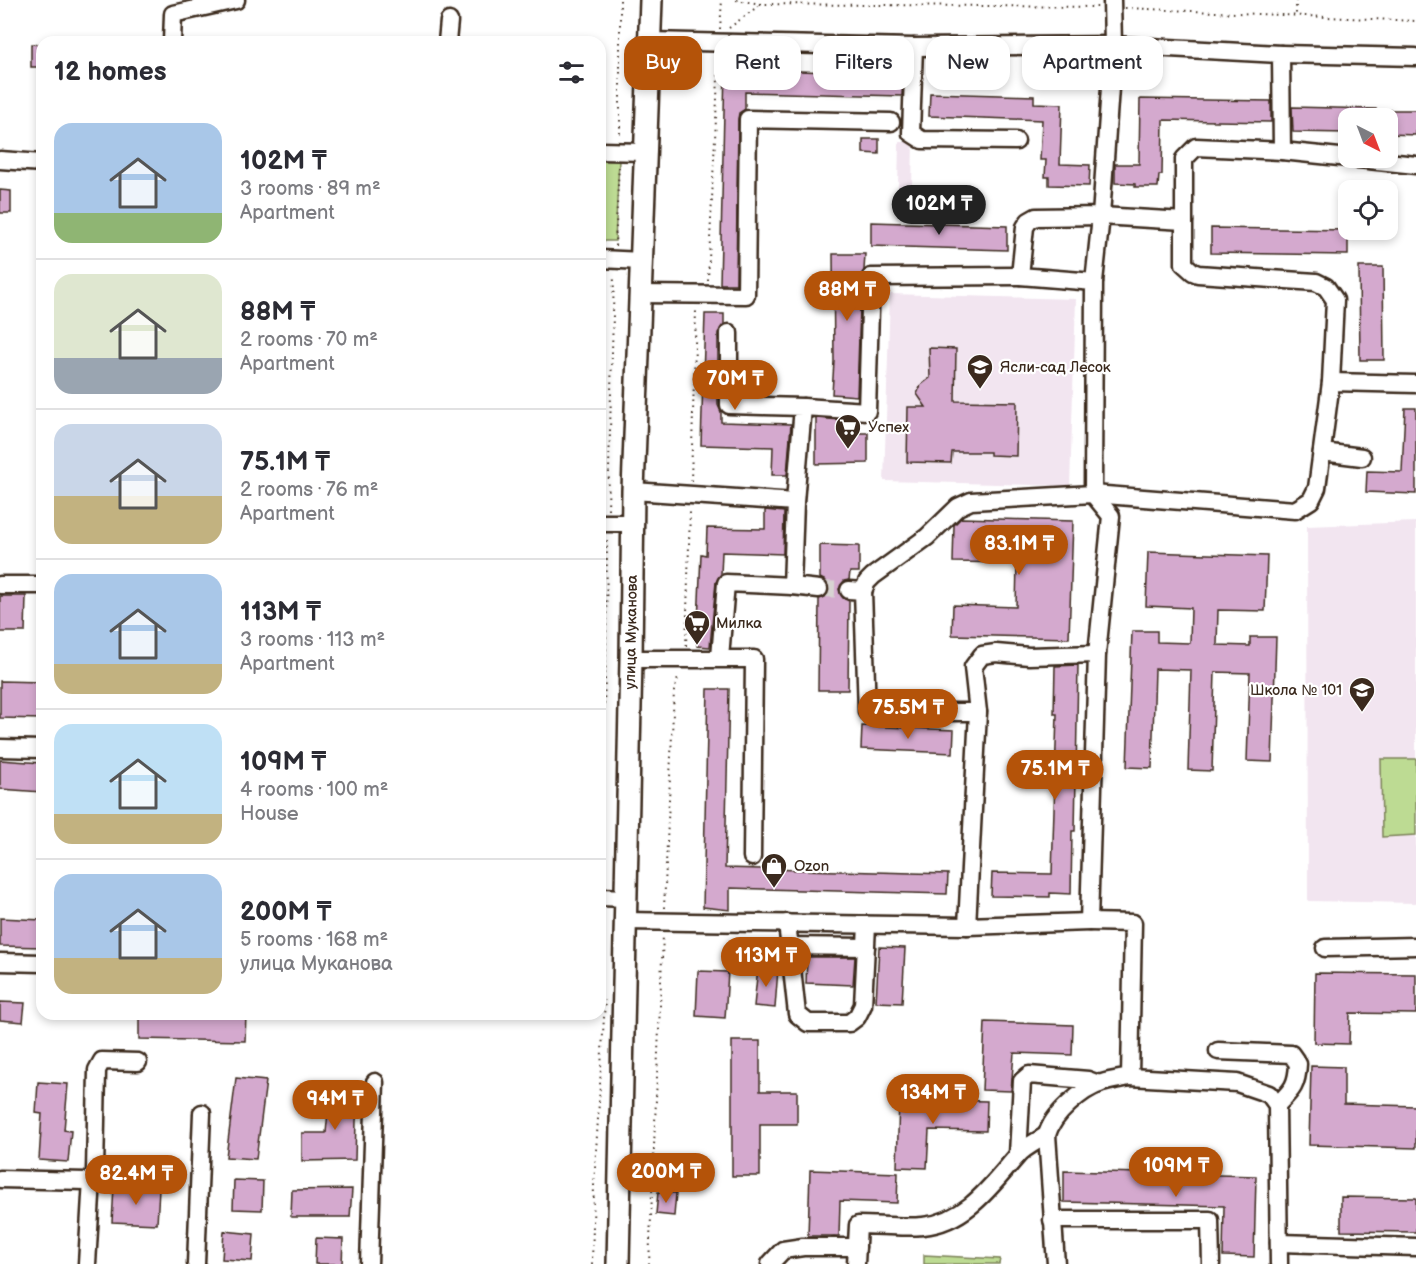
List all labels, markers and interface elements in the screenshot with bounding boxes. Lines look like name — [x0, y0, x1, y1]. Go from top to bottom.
chip: Buy — [624, 36, 702, 90]
chip: Rent — [714, 36, 801, 90]
chip: Filters — [813, 36, 914, 90]
chip: New — [926, 36, 1010, 90]
chip: Apartment — [1022, 36, 1163, 90]
icon: filters — [555, 56, 588, 89]
text: 12 homes — [54, 57, 166, 88]
north arrow — [1338, 108, 1398, 168]
map controls — [1338, 108, 1398, 240]
text: 102M ₸ — [240, 146, 326, 177]
icon: home — [102, 147, 174, 219]
text: 3 rooms · 89 m² — [240, 177, 381, 201]
button: locate — [1338, 180, 1398, 240]
pin: 102M ₸ — [890, 185, 988, 236]
text: 102M ₸ — [906, 192, 972, 216]
text: Apartment — [240, 201, 335, 225]
pin: 88M ₸ — [805, 271, 889, 322]
text: 88M ₸ — [818, 278, 876, 302]
text: 88M ₸ — [240, 297, 315, 328]
icon: home — [102, 298, 174, 370]
text: 2 rooms · 70 m² — [240, 328, 378, 352]
text: Apartment — [240, 352, 335, 376]
school or university icon: Ясли-сад Лесок — [965, 352, 995, 390]
place label: Ясли-сад Лесок — [1000, 358, 1111, 377]
pin: 70M ₸ — [693, 360, 777, 411]
text: 70M ₸ — [706, 367, 764, 391]
supermarket icon: Успех — [833, 412, 863, 450]
place label: Успех — [868, 418, 909, 437]
text: 75.1M ₸ — [240, 447, 330, 478]
icon: home — [102, 448, 174, 520]
text: 2 rooms · 76 m² — [240, 478, 378, 502]
text: Apartment — [240, 502, 335, 526]
pin: 83.1M ₸ — [964, 525, 1074, 576]
text: 83.1M ₸ — [984, 532, 1054, 556]
street label: улица Муканова — [621, 574, 642, 689]
text: 113M ₸ — [240, 597, 321, 628]
icon: home — [102, 598, 174, 670]
supermarket icon: Милка — [682, 608, 712, 646]
place label: Милка — [716, 614, 762, 633]
text: 3 rooms · 113 m² — [240, 628, 385, 652]
text: Apartment — [240, 652, 335, 676]
school or university icon: Школа № 101 — [1347, 675, 1377, 713]
place label: Школа № 101 — [1250, 681, 1342, 700]
pin: 75.5M ₸ — [853, 689, 963, 740]
text: 75.5M ₸ — [872, 696, 944, 720]
text: 109M ₸ — [240, 747, 326, 778]
icon: home — [102, 748, 174, 820]
pin: 75.1M ₸ — [1000, 750, 1110, 801]
text: 75.1M ₸ — [1021, 757, 1089, 781]
text: 4 rooms · 100 m² — [240, 778, 388, 802]
text: House — [240, 802, 299, 826]
shop icon: Ozon — [759, 851, 789, 889]
place label: Ozon — [794, 857, 829, 876]
text: 200M ₸ — [240, 897, 331, 928]
icon: home — [102, 898, 174, 970]
text: 5 rooms · 168 m² — [240, 928, 388, 952]
pin: 113M ₸ — [717, 937, 815, 988]
text: 113M ₸ — [735, 944, 797, 968]
text: улица Муканова — [240, 952, 393, 976]
pin: 134M ₸ — [884, 1074, 982, 1125]
pin: 94M ₸ — [293, 1080, 377, 1131]
text: 134M ₸ — [900, 1081, 966, 1105]
text: 94M ₸ — [306, 1087, 364, 1111]
pin: 109M ₸ — [1127, 1147, 1225, 1198]
pin: 200M ₸ — [617, 1153, 715, 1204]
text: 109M ₸ — [1143, 1154, 1209, 1178]
pin: 82.4M ₸ — [81, 1155, 191, 1206]
text: 200M ₸ — [631, 1160, 701, 1184]
text: 82.4M ₸ — [99, 1162, 173, 1186]

